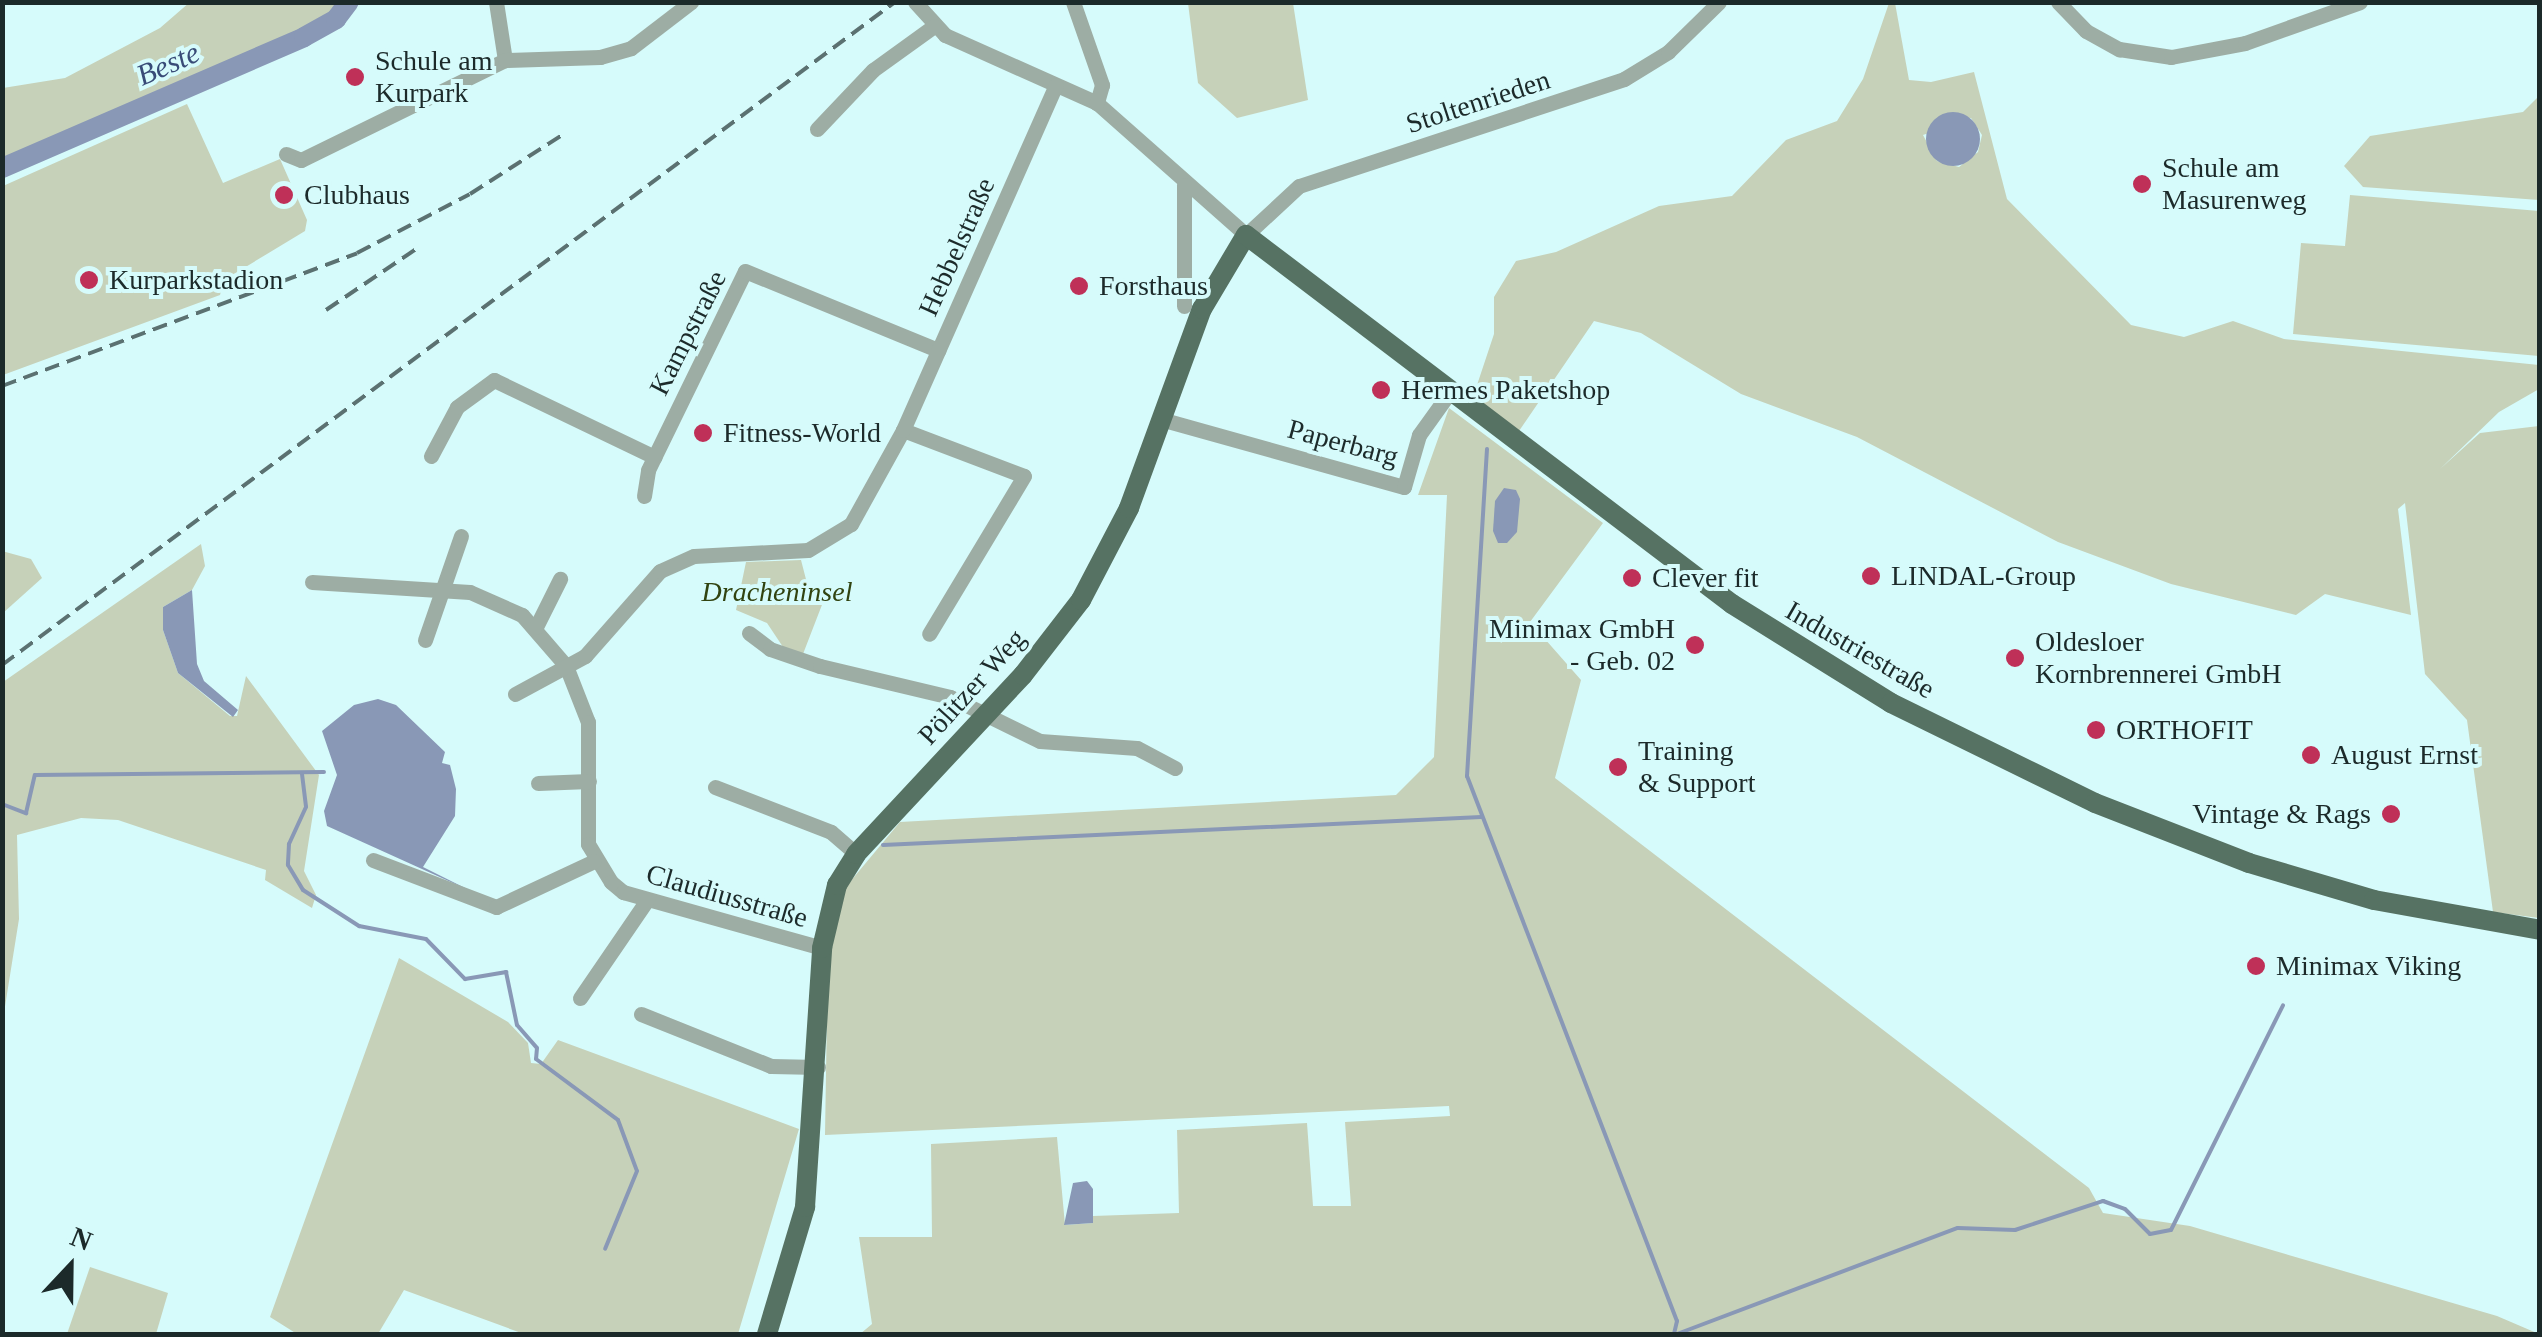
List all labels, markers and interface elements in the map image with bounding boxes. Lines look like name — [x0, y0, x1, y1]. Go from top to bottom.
water label: Beste — [131, 34, 205, 94]
place label: Schule am Kurpark — [375, 44, 492, 110]
street label: Stoltenrieden — [1402, 63, 1554, 141]
marker: Schule am Kurpark — [344, 66, 366, 88]
place label: Schule am Masurenweg — [2162, 151, 2307, 217]
street label: Hebbelstraße — [912, 173, 1002, 321]
marker: Schule am Masurenweg — [2131, 173, 2153, 195]
place label: Clubhaus — [304, 178, 410, 212]
marker: Clubhaus — [273, 184, 295, 206]
place label: Kurparkstadion — [109, 263, 283, 297]
street label: Kampstraße — [642, 265, 734, 401]
marker: Kurparkstadion — [78, 269, 100, 291]
place label: Forsthaus — [1099, 269, 1208, 303]
marker: Forsthaus — [1068, 275, 1090, 297]
place label: Hermes Paketshop — [1401, 373, 1610, 407]
marker: Hermes Paketshop — [1370, 379, 1392, 401]
street label: Paperbarg — [1284, 412, 1402, 474]
place label: Fitness-World — [723, 416, 881, 450]
marker: Fitness-World — [692, 422, 714, 444]
place label: LINDAL-Group — [1891, 559, 2076, 593]
place label: Clever fit — [1652, 561, 1759, 595]
marker: LINDAL-Group — [1860, 565, 1882, 587]
marker: Clever fit — [1621, 567, 1643, 589]
park label: Dracheninsel — [702, 575, 852, 609]
street label: Industriestraße — [1780, 594, 1940, 706]
place label: Minimax GmbH - Geb. 02 — [1489, 612, 1675, 678]
street label: Pölitzer Weg — [911, 622, 1033, 752]
place label: Oldesloer Kornbrennerei GmbH — [2035, 625, 2281, 691]
marker: Minimax GmbH - Geb. 02 — [1684, 634, 1706, 656]
marker: Oldesloer Kornbrennerei GmbH — [2004, 647, 2026, 669]
place label: ORTHOFIT — [2116, 713, 2253, 747]
marker: ORTHOFIT — [2085, 719, 2107, 741]
place label: Training & Support — [1638, 734, 1755, 800]
place label: August Ernst — [2331, 738, 2478, 772]
marker: August Ernst — [2300, 744, 2322, 766]
marker: Training & Support — [1607, 756, 1629, 778]
place label: Vintage & Rags — [2192, 797, 2371, 831]
marker: Vintage & Rags — [2380, 803, 2402, 825]
street label: Claudiusstraße — [642, 857, 812, 935]
place label: Minimax Viking — [2276, 949, 2462, 983]
marker: Minimax Viking — [2245, 955, 2267, 977]
north arrow — [20, 1217, 120, 1317]
text: N — [66, 1221, 97, 1257]

